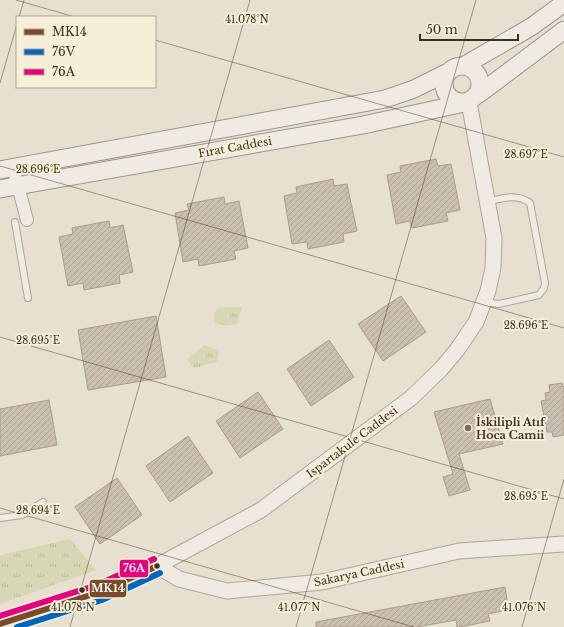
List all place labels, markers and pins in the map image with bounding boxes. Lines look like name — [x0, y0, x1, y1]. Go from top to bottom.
place label: İskilipli Atıf Hoca Camii — [476, 414, 546, 442]
marker: İskilipli Atıf Hoca Camii — [463, 423, 473, 433]
unlabelled marker — [152, 561, 162, 571]
unlabelled marker — [77, 585, 87, 595]

